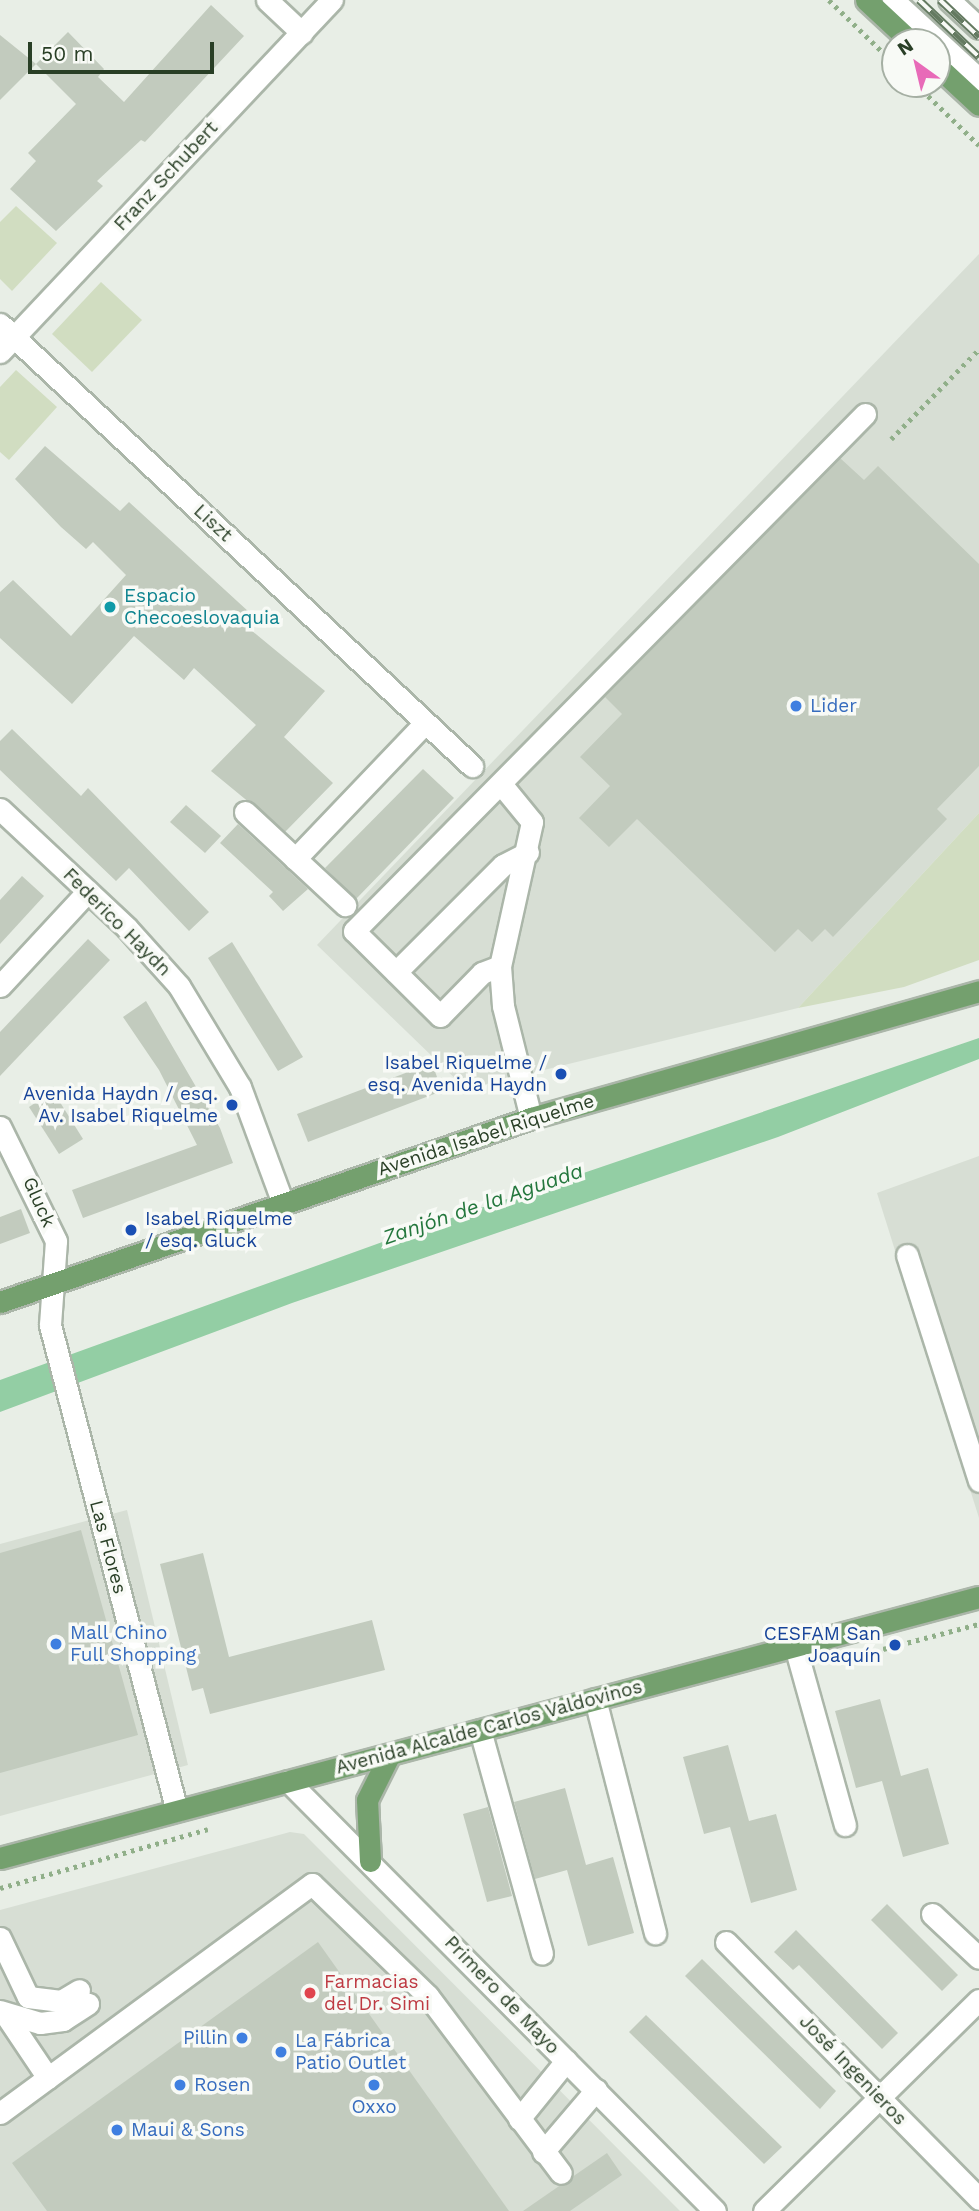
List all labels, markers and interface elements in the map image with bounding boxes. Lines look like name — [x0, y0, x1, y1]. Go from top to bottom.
scale bar — [32, 28, 217, 72]
north arrow — [881, 28, 951, 98]
text: N — [893, 33, 917, 60]
text: 50 m — [41, 41, 93, 66]
street label: Franz Schubert — [109, 116, 223, 236]
street label: Liszt — [189, 499, 237, 547]
place label: Espacio Checoeslovaquia — [124, 585, 280, 629]
marker: Espacio Checoeslovaquia — [102, 599, 118, 615]
place label: Lider — [810, 695, 857, 717]
marker: Lider — [788, 698, 804, 714]
street label: Federico Haydn — [58, 863, 176, 981]
place label: Isabel Riquelme / esq. Avenida Haydn — [366, 1052, 547, 1096]
marker: Isabel Riquelme / esq. Avenida Haydn — [553, 1066, 569, 1082]
place label: Avenida Haydn / esq. Av. Isabel Riquelme — [23, 1083, 218, 1127]
street label: Avenida Isabel Riquelme — [374, 1089, 598, 1181]
marker: Avenida Haydn / esq. Av. Isabel Riquelme — [224, 1097, 240, 1113]
water label: Zanjón de la Aguada — [379, 1158, 587, 1250]
street label: Gluck — [18, 1173, 60, 1231]
place label: Isabel Riquelme / esq. Gluck — [145, 1208, 293, 1252]
marker: Isabel Riquelme / esq. Gluck — [123, 1222, 139, 1238]
street label: Las Flores — [85, 1498, 131, 1596]
place label: Mall Chino Full Shopping — [70, 1622, 197, 1666]
place label: CESFAM San Joaquín — [764, 1623, 881, 1667]
marker: Mall Chino Full Shopping — [48, 1636, 64, 1652]
marker: CESFAM San Joaquín — [887, 1637, 903, 1653]
street label: Avenida Alcalde Carlos Valdovinos — [332, 1675, 646, 1779]
street label: Primero de Mayo — [440, 1931, 564, 2059]
place label: Farmacias del Dr. Simi — [324, 1971, 431, 2015]
marker: Farmacias del Dr. Simi — [302, 1985, 318, 2001]
street label: José Ingenieros — [795, 2010, 911, 2130]
place label: Pillin — [183, 2027, 228, 2049]
marker: Pillin — [234, 2030, 250, 2046]
place label: La Fábrica Patio Outlet — [295, 2030, 406, 2074]
marker: La Fábrica Patio Outlet — [273, 2044, 289, 2060]
place label: Rosen — [194, 2074, 250, 2096]
marker: Rosen — [172, 2077, 188, 2093]
marker: Oxxo — [366, 2077, 382, 2093]
place label: Oxxo — [351, 2096, 397, 2118]
place label: Maui & Sons — [131, 2119, 245, 2141]
marker: Maui & Sons — [109, 2122, 125, 2138]

